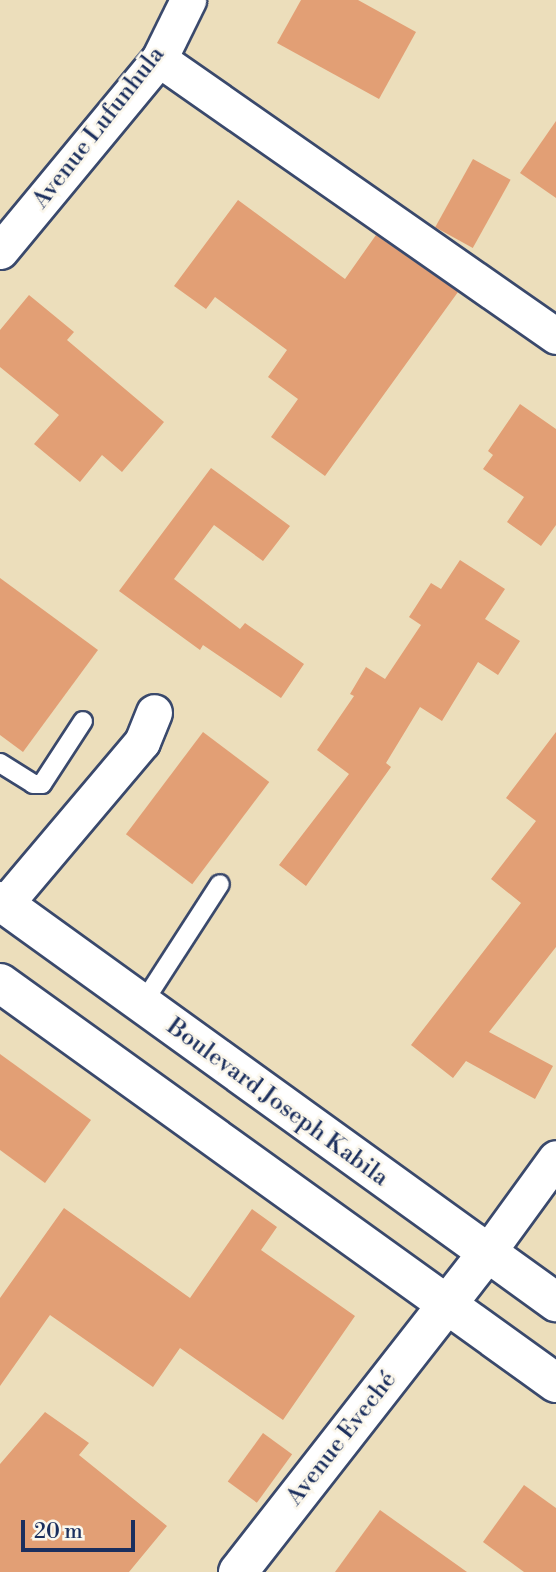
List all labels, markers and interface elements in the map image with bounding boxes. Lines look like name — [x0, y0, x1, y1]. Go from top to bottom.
street label: Avenue Lufunhula — [27, 41, 171, 215]
street label: Boulevard Joseph Kabila — [161, 1013, 393, 1193]
street label: Avenue Eveché — [281, 1366, 403, 1512]
scale bar — [24, 1506, 138, 1550]
text: 20 m — [34, 1519, 83, 1545]

